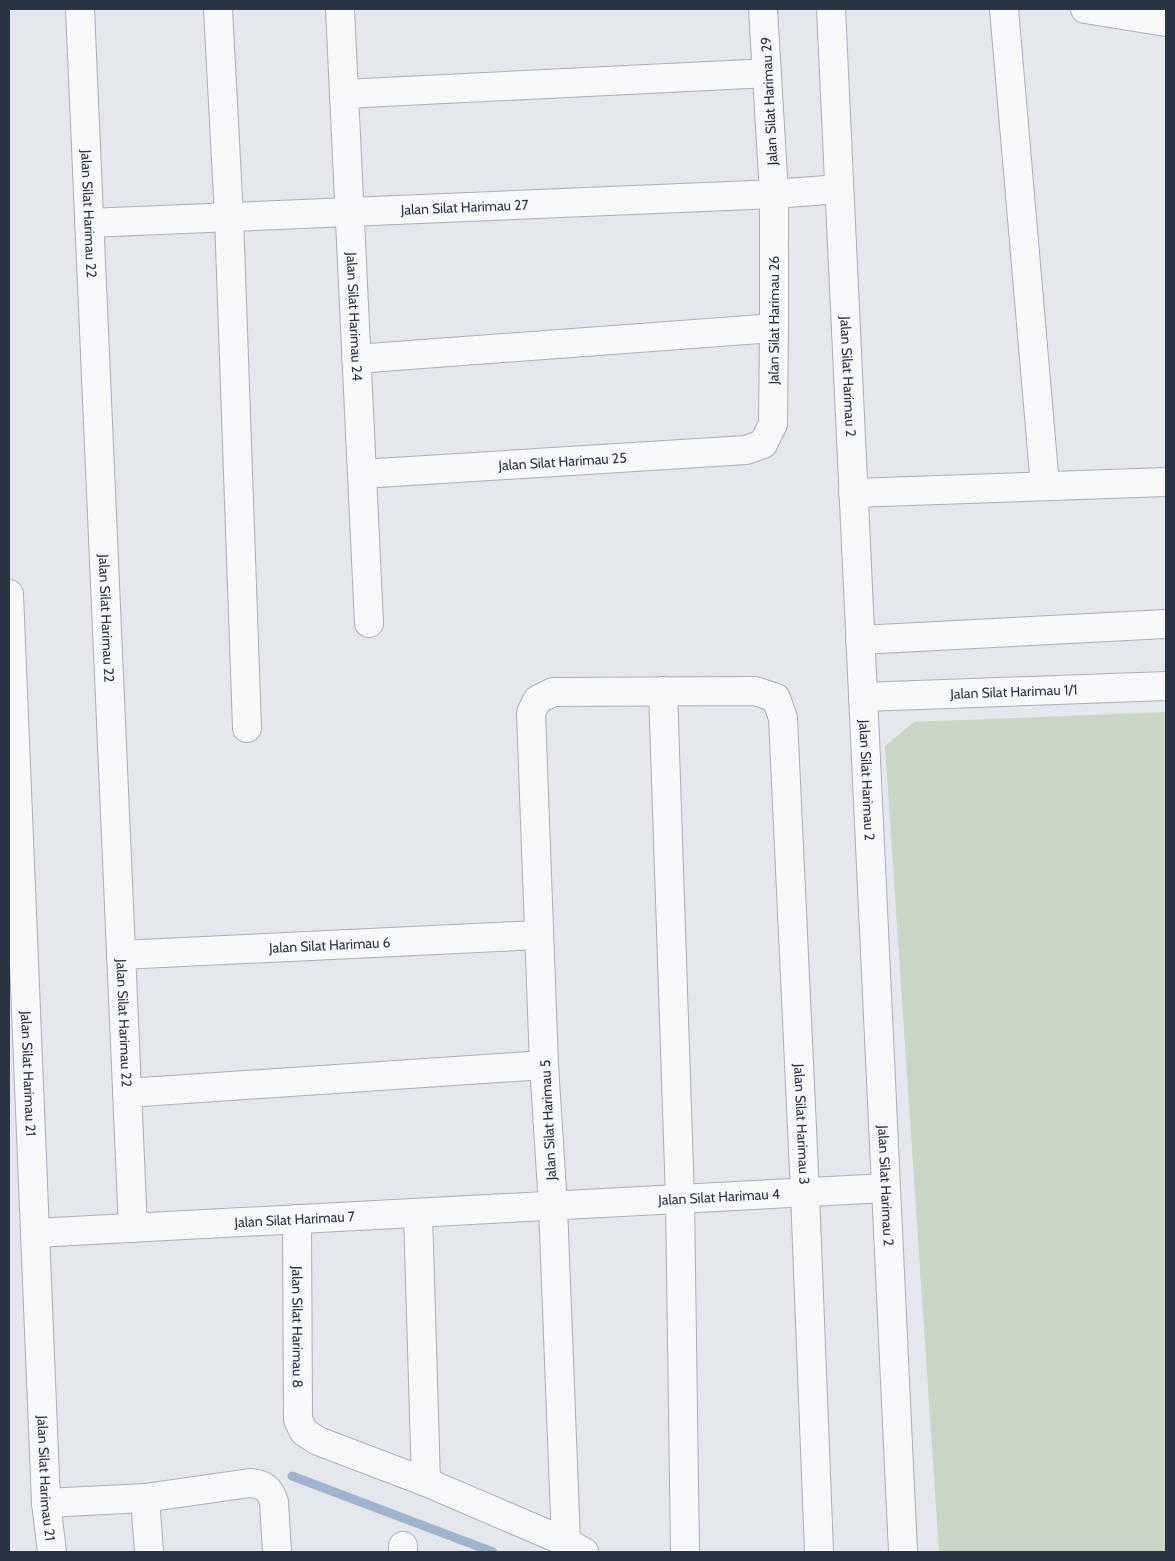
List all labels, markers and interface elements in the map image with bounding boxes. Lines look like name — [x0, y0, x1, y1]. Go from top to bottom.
street label: Jalan Silat Harimau 29 — [757, 36, 781, 167]
street label: Jalan Silat Harimau 22 — [77, 148, 101, 278]
street label: Jalan Silat Harimau 27 — [399, 195, 529, 219]
street label: Jalan Silat Harimau 24 — [342, 251, 367, 381]
street label: Jalan Silat Harimau 26 — [764, 256, 783, 386]
street label: Jalan Silat Harimau 2 — [836, 315, 860, 437]
street label: Jalan Silat Harimau 25 — [497, 448, 627, 475]
street label: Jalan Silat Harimau 22 — [95, 553, 118, 683]
street label: Jalan Silat Harimau 1/1 — [949, 680, 1078, 703]
street label: Jalan Silat Harimau 2 — [855, 718, 879, 841]
street label: Jalan Silat Harimau 6 — [268, 933, 391, 957]
street label: Jalan Silat Harimau 22 — [112, 958, 136, 1087]
street label: Jalan Silat Harimau 21 — [17, 1010, 40, 1137]
street label: Jalan Silat Harimau 5 — [536, 1059, 560, 1182]
street label: Jalan Silat Harimau 3 — [790, 1062, 814, 1185]
street label: Jalan Silat Harimau 2 — [874, 1124, 898, 1246]
street label: Jalan Silat Harimau 4 — [657, 1185, 780, 1209]
street label: Jalan Silat Harimau 7 — [233, 1207, 355, 1231]
street label: Jalan Silat Harimau 8 — [288, 1265, 307, 1388]
street label: Jalan Silat Harimau 21 — [33, 1414, 60, 1542]

